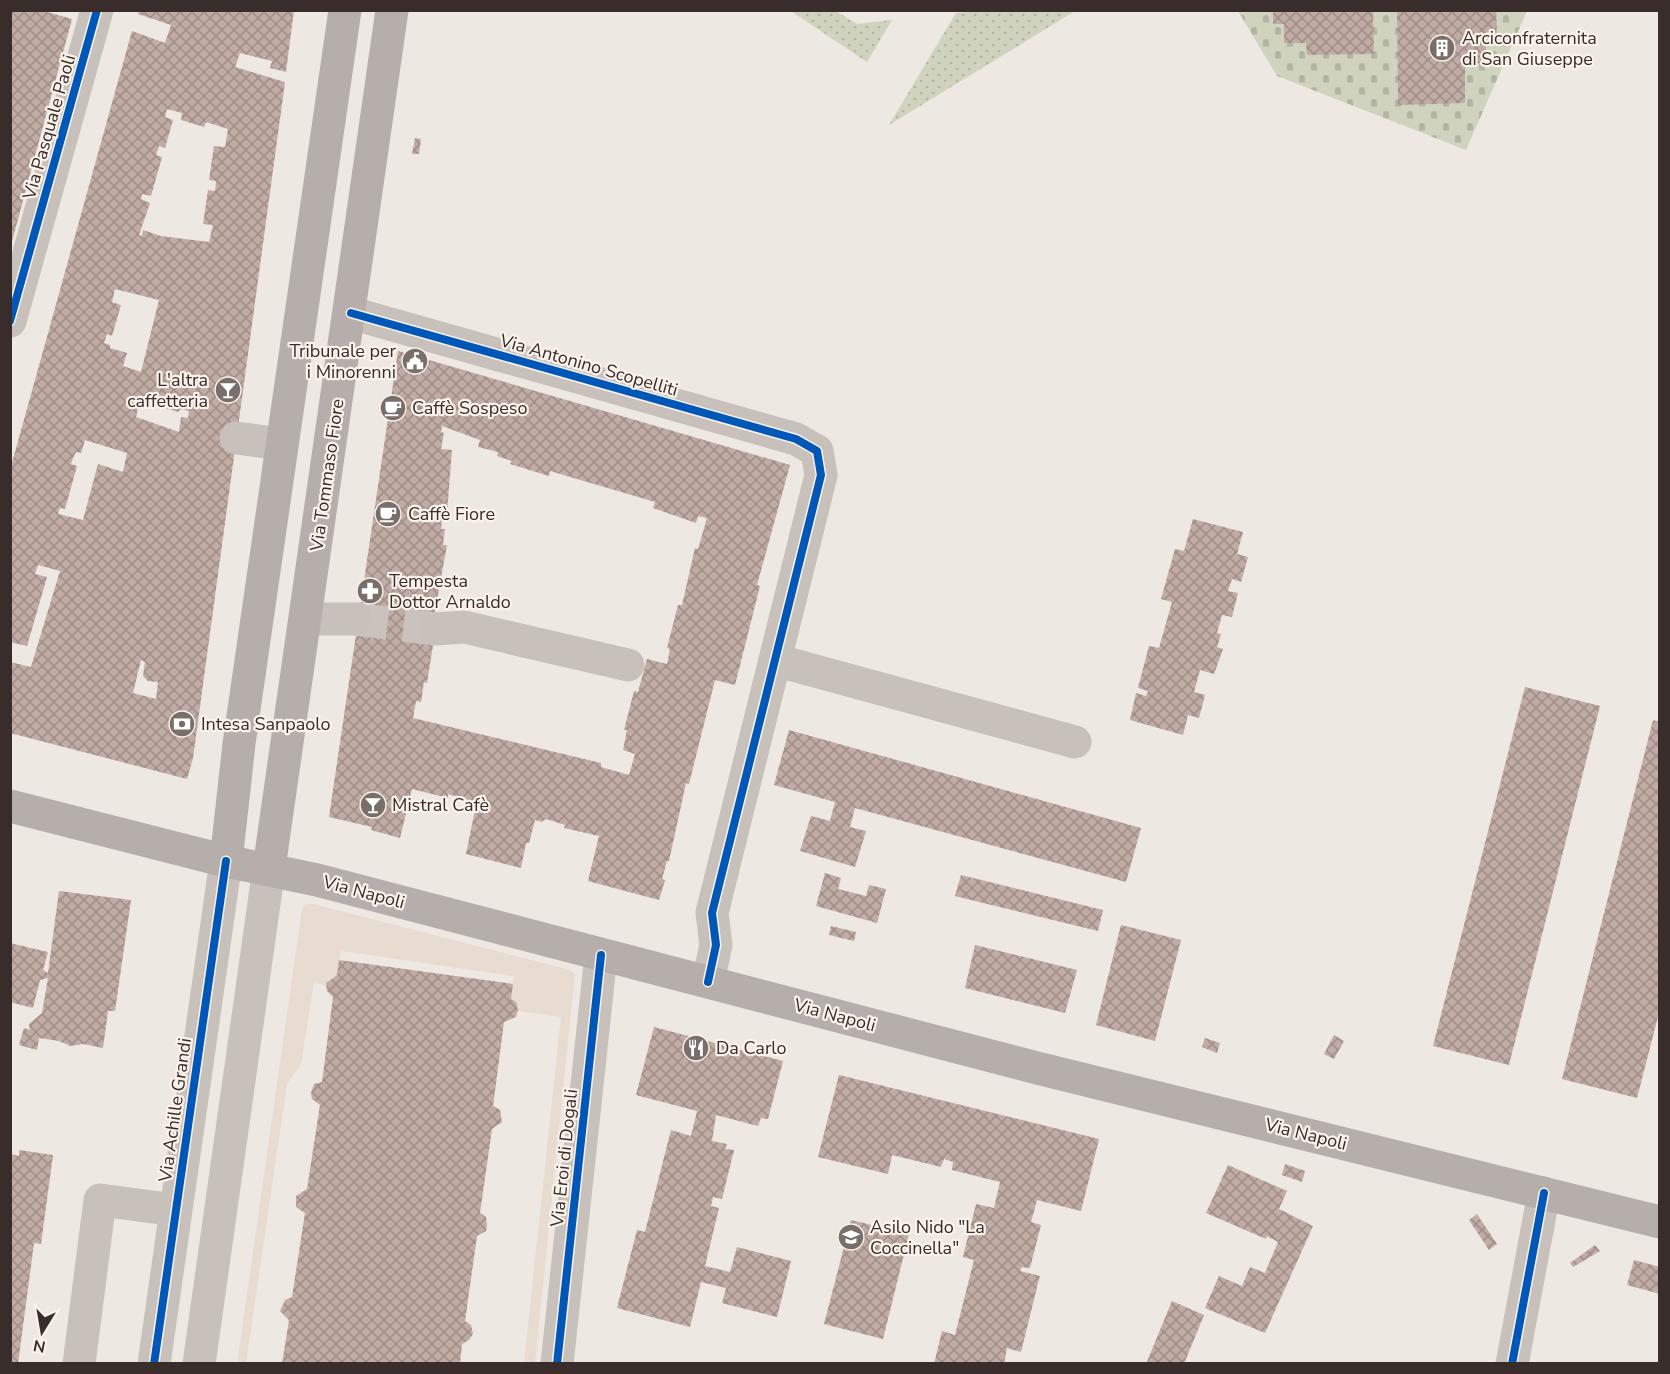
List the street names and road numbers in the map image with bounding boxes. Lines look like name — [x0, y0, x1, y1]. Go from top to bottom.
street label: Via Pasquale Paoli — [17, 52, 81, 203]
street label: Via Antonino Scopelliti — [496, 328, 681, 402]
street label: Via Tommaso Fiore — [304, 397, 350, 554]
street label: Via Napoli — [320, 869, 407, 914]
street label: Via Napoli — [791, 992, 878, 1037]
street label: Via Achille Grandi — [153, 1036, 197, 1185]
street label: Via Eroi di Dogali — [545, 1088, 583, 1229]
street label: Via Napoli — [1262, 1112, 1349, 1156]

